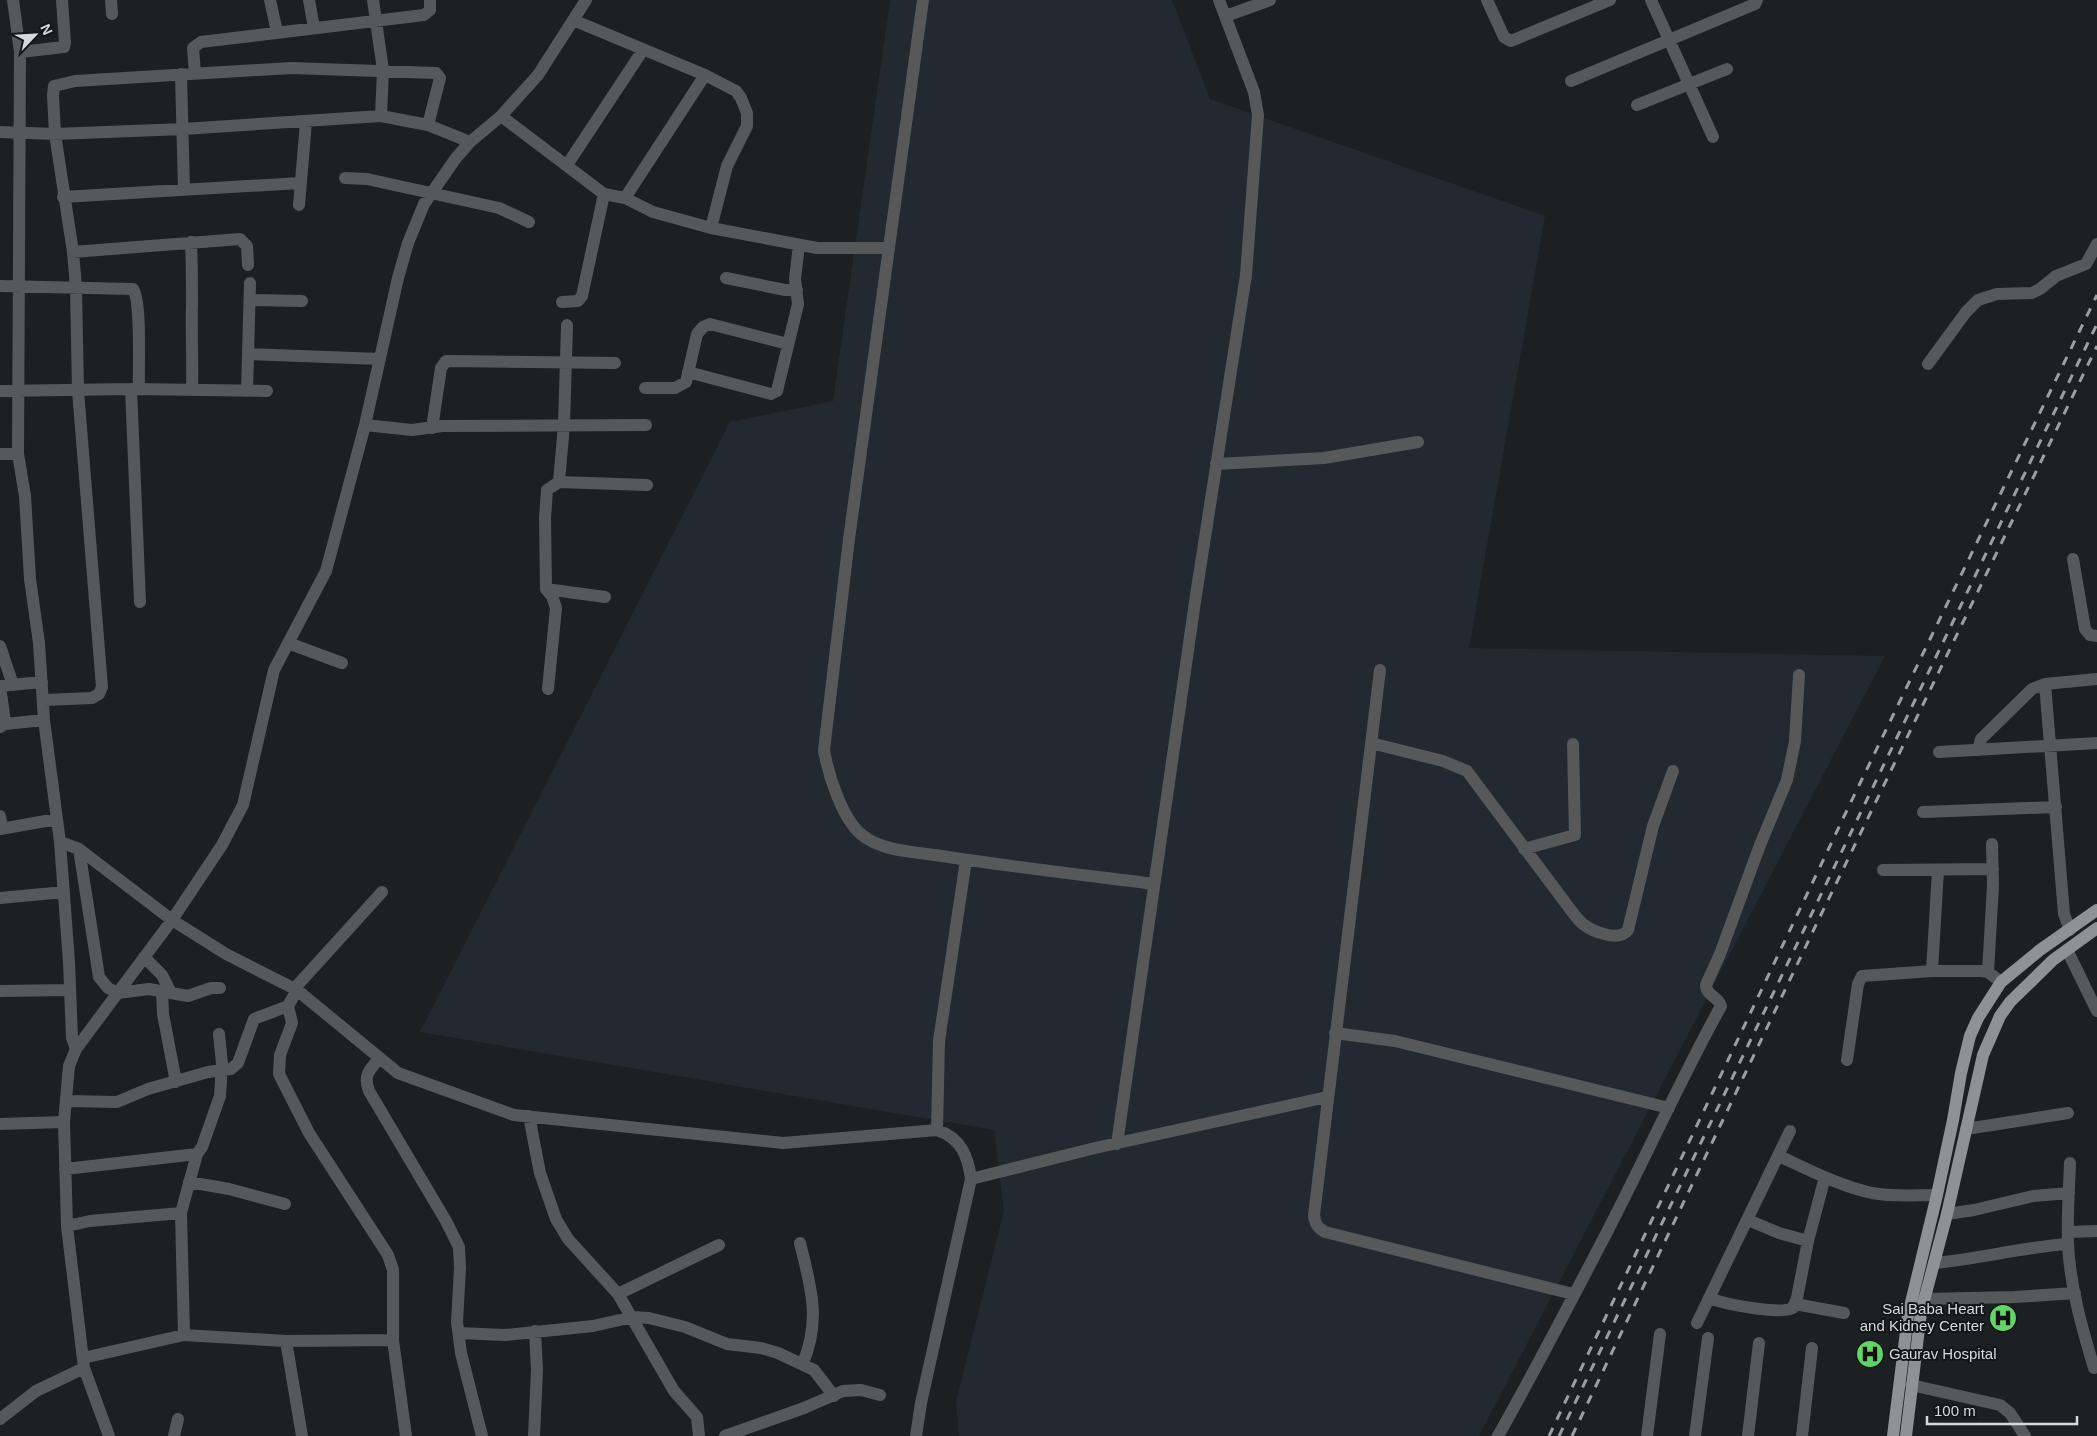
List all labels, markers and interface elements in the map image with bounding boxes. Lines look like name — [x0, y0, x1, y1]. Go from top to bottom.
north arrow — [10, 10, 60, 60]
text: N — [37, 22, 56, 37]
place label: Sai Baba Heart and Kidney Center — [1860, 1300, 1985, 1334]
hospital icon: Sai Baba Heart and Kidney Center — [1988, 1303, 2018, 1333]
hospital icon: Gaurav Hospital — [1855, 1339, 1885, 1369]
place label: Gaurav Hospital — [1889, 1345, 1997, 1362]
scale bar — [1927, 1394, 2077, 1426]
text: 100 m — [1934, 1402, 1976, 1419]

